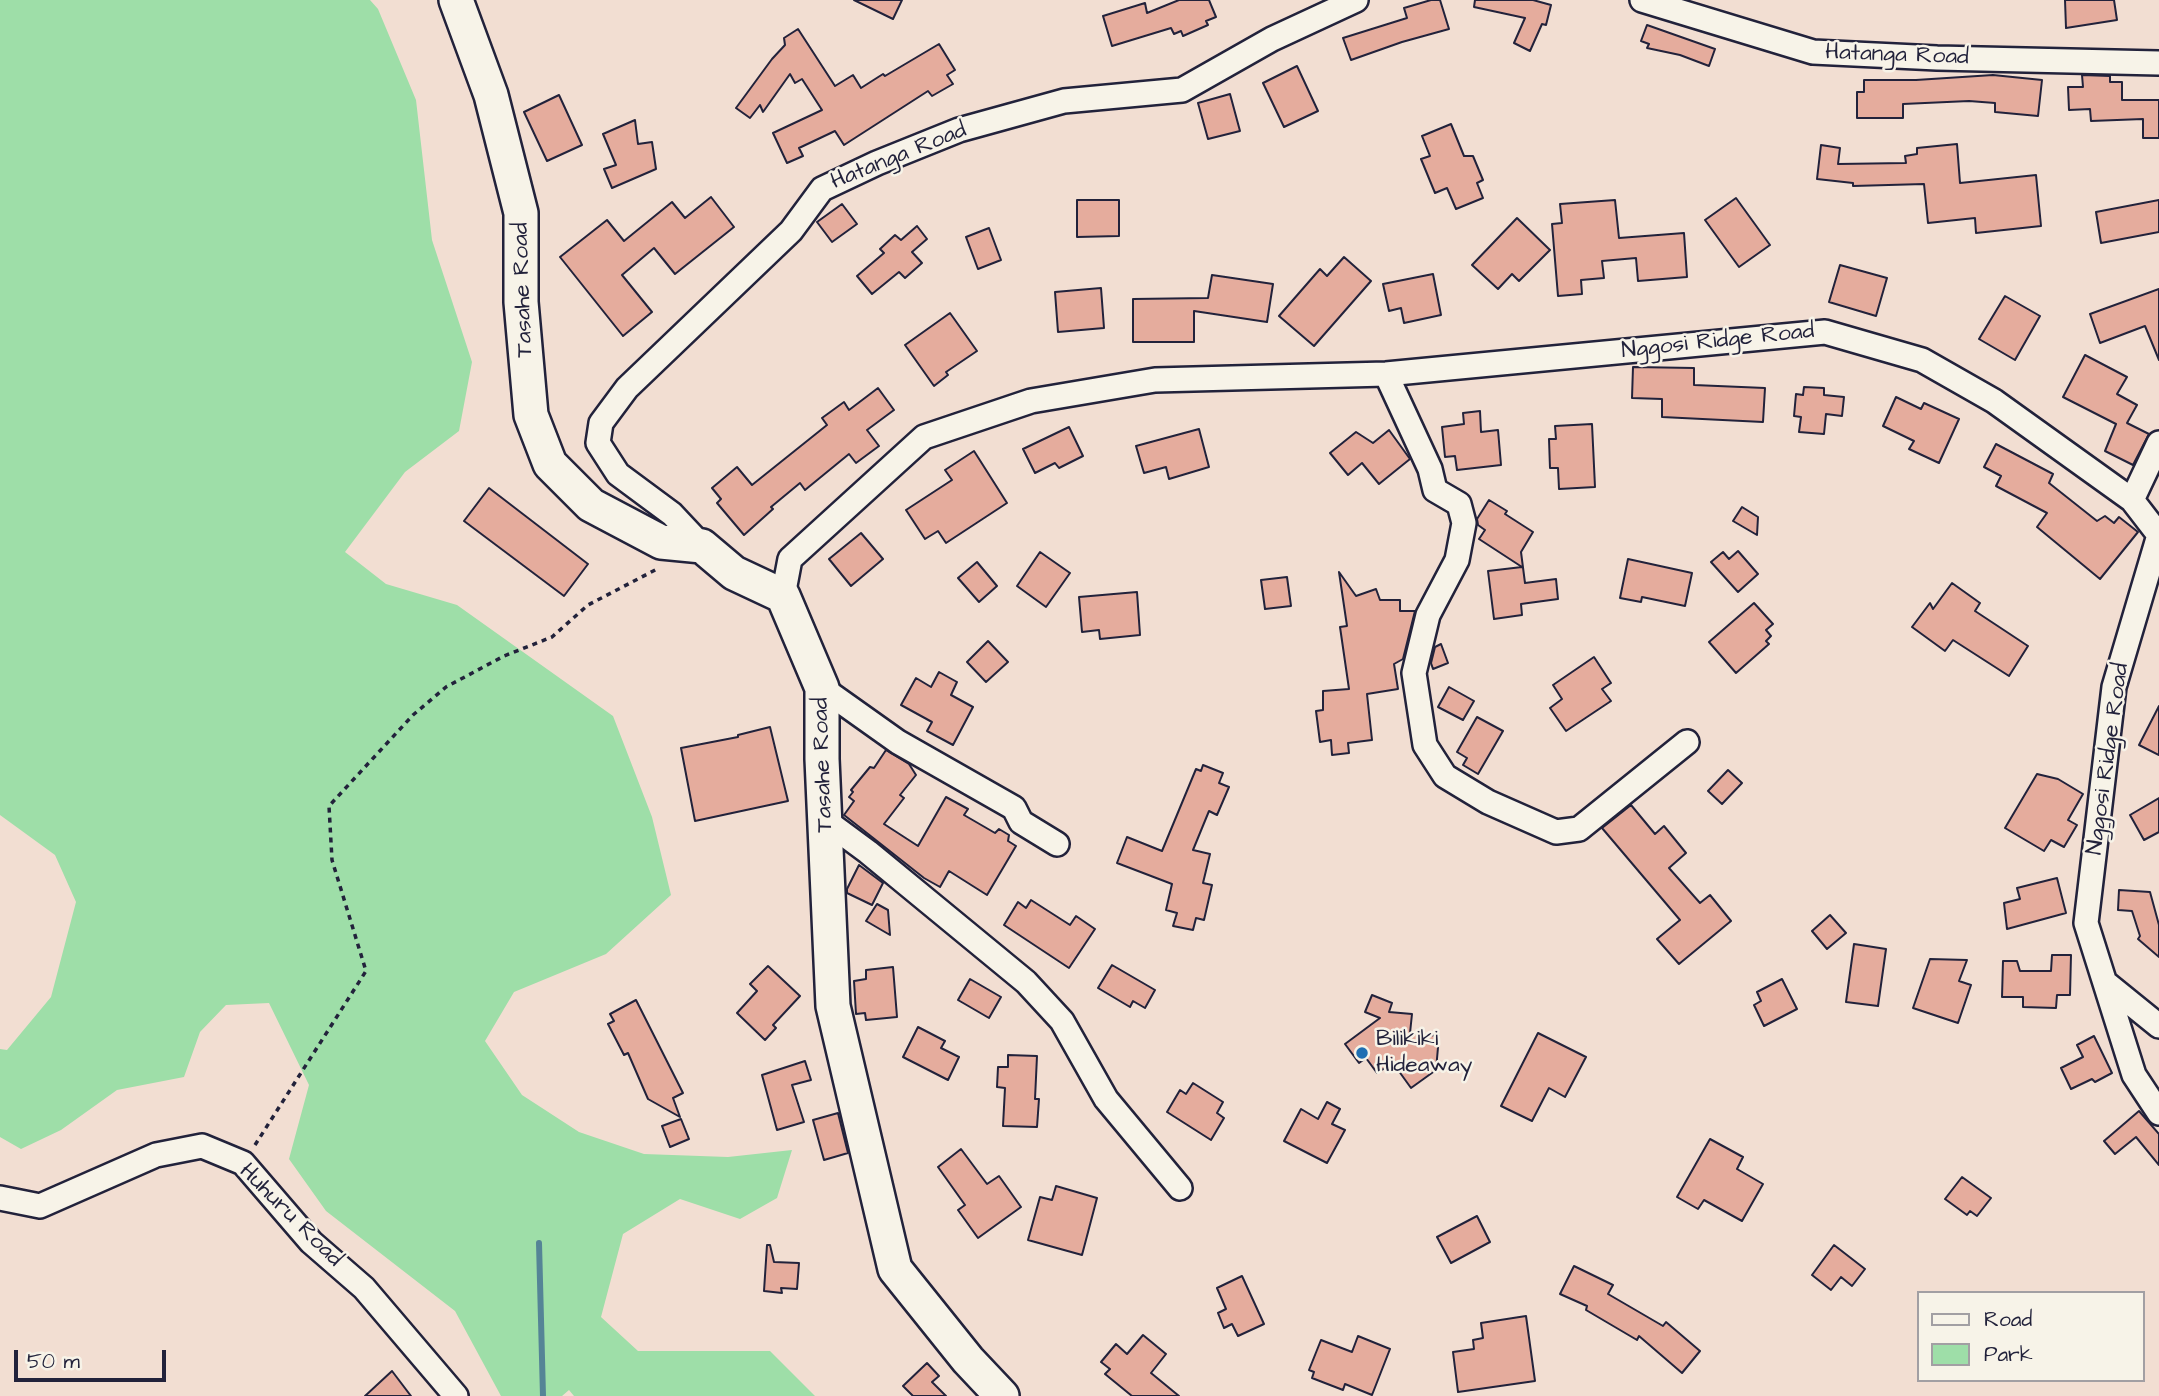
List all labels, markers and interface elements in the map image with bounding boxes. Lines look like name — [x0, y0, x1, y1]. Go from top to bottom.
street label: Hatanga Road — [1825, 40, 1969, 72]
street label: Hatanga Road — [827, 117, 971, 197]
street label: Tasahe Road — [508, 222, 540, 358]
street label: Nggosi Ridge Road — [1620, 318, 1816, 366]
street label: Nggosi Ridge Road — [2082, 661, 2136, 857]
street label: Tasahe Road — [808, 697, 840, 833]
place label: Bilikiki Hideaway — [1376, 1026, 1472, 1080]
marker: Bilikiki Hideaway — [1354, 1045, 1370, 1061]
street label: Huhuru Road — [232, 1158, 348, 1274]
legend — [1918, 1291, 2145, 1382]
text: Road — [1984, 1305, 2032, 1334]
scale bar — [18, 1336, 170, 1380]
text: Park — [1984, 1340, 2033, 1369]
text: 50 m — [27, 1347, 80, 1376]

